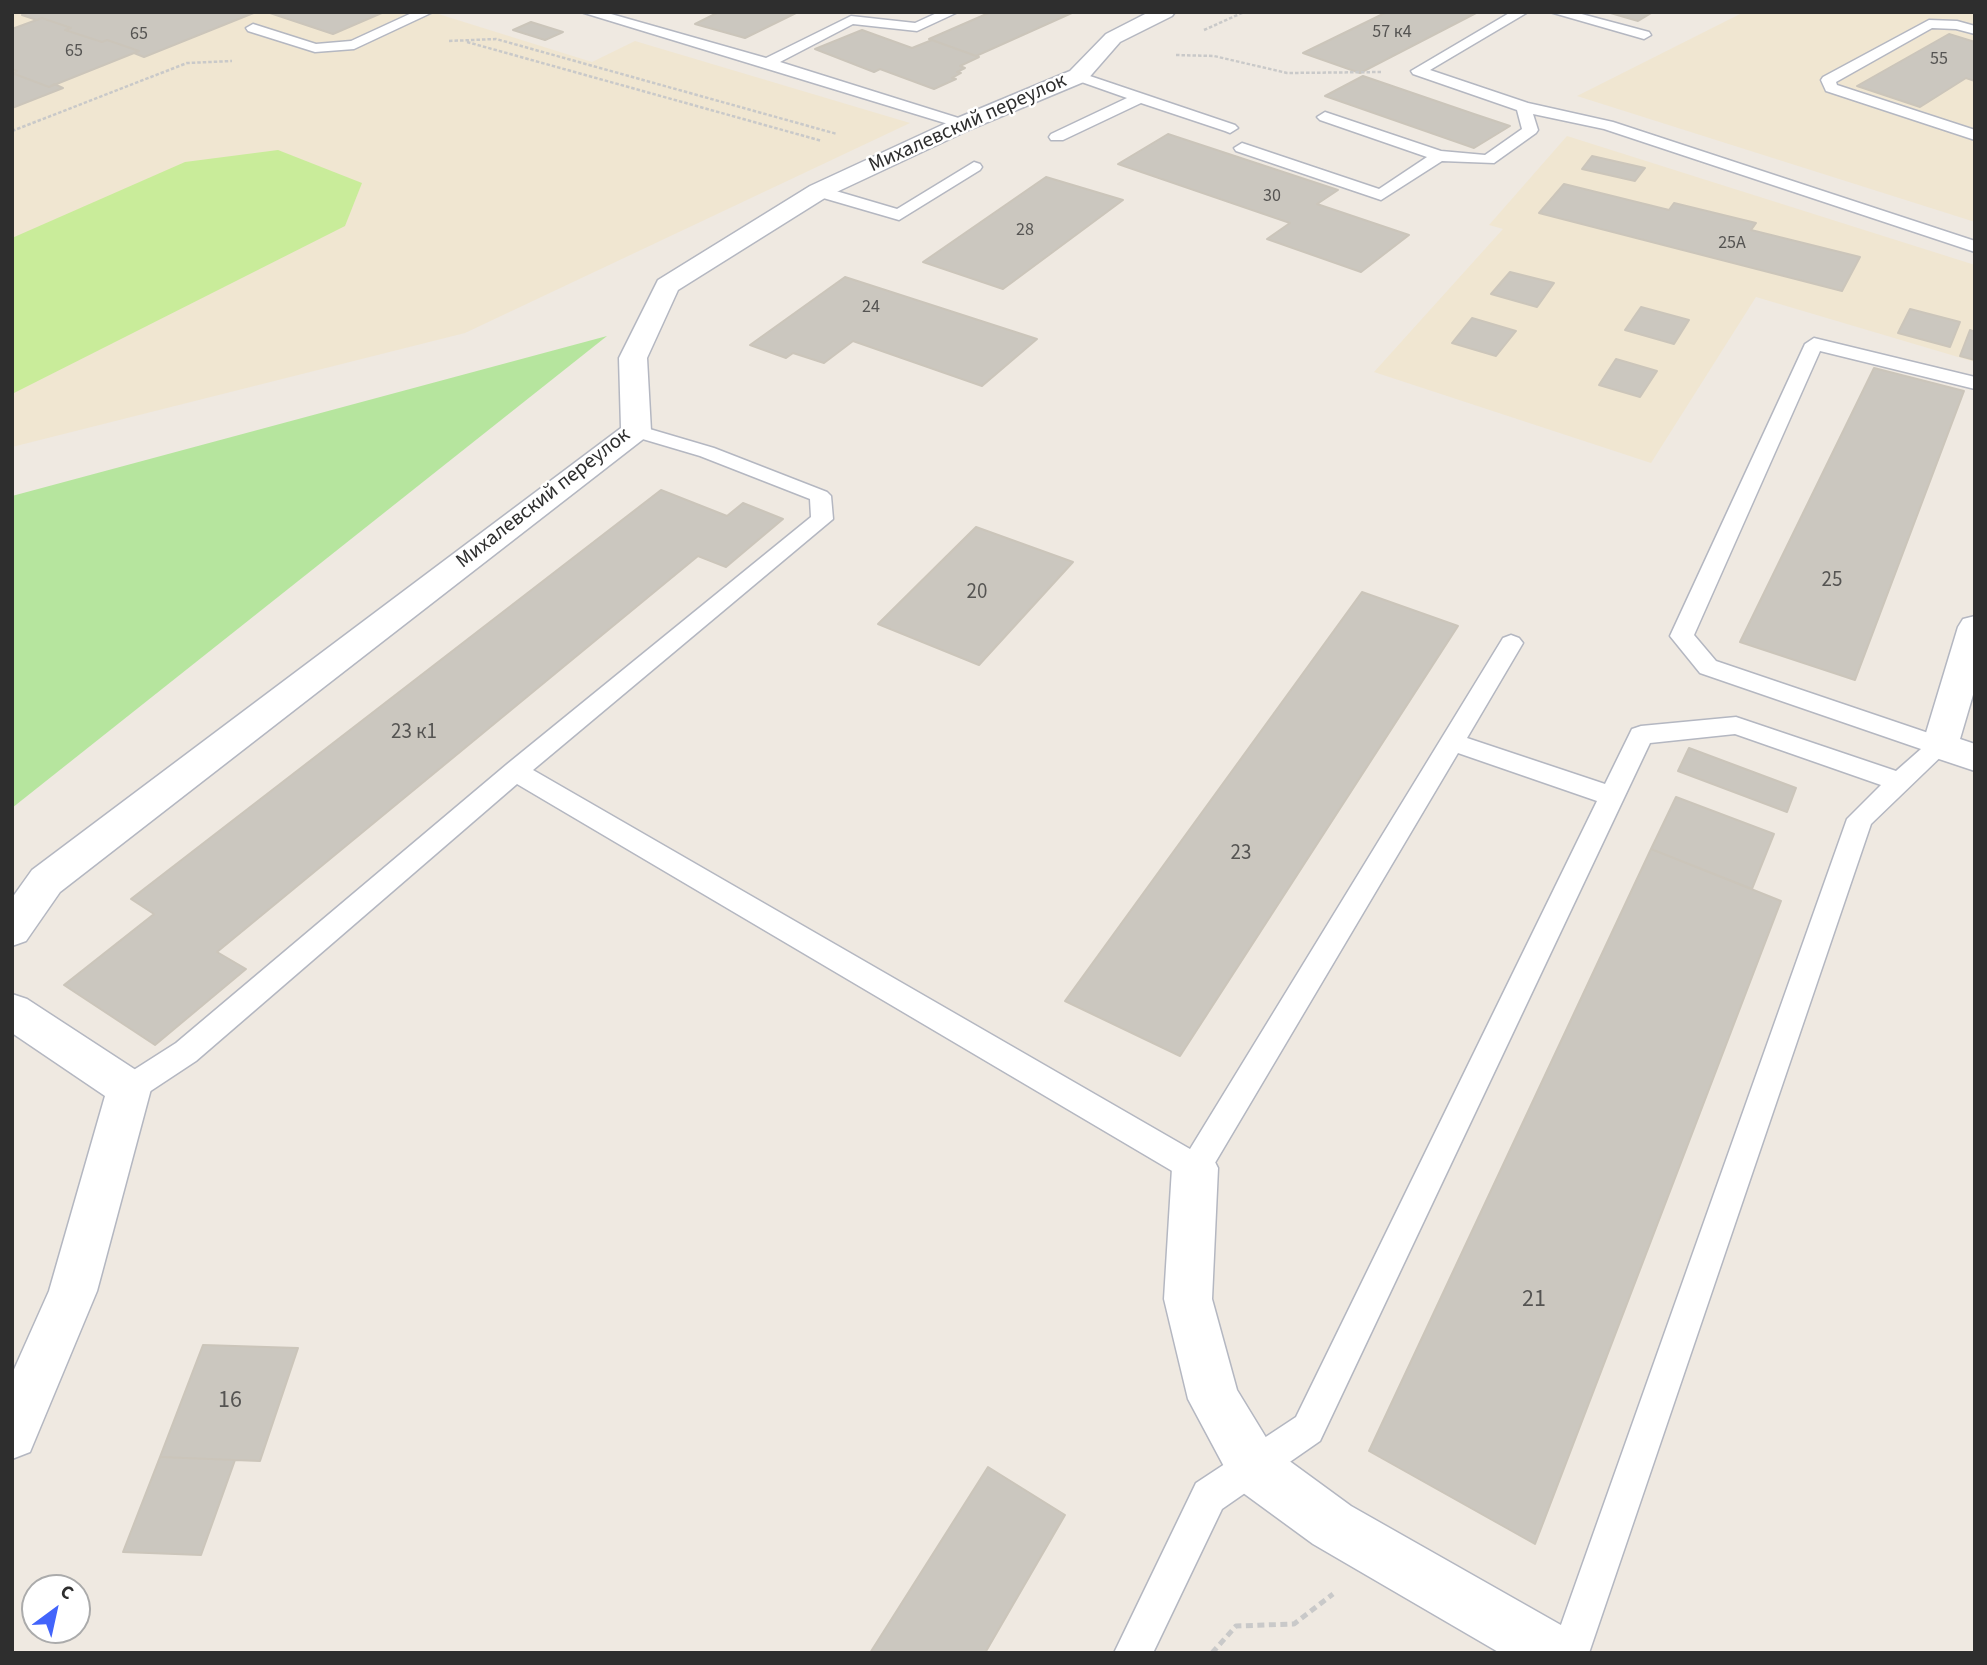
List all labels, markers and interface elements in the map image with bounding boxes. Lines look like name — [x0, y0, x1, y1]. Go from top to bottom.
house number: 57 к4 — [1372, 22, 1412, 44]
house number: 65 — [130, 24, 148, 46]
house number: 65 — [65, 41, 83, 63]
house number: 55 — [1930, 49, 1948, 71]
street label: Михалевский переулок — [865, 69, 1071, 179]
house number: 30 — [1263, 186, 1281, 208]
house number: 28 — [1016, 220, 1034, 242]
house number: 25А — [1718, 233, 1746, 255]
house number: 24 — [862, 297, 880, 319]
street label: Михалевский переулок — [452, 423, 636, 575]
house number: 25 — [1822, 568, 1842, 594]
house number: 20 — [967, 580, 987, 606]
house number: 23 к1 — [391, 720, 437, 746]
house number: 23 — [1231, 841, 1251, 867]
house number: 21 — [1522, 1287, 1546, 1315]
house number: 16 — [218, 1388, 242, 1416]
north arrow — [21, 1574, 91, 1644]
text: С — [55, 1578, 79, 1607]

